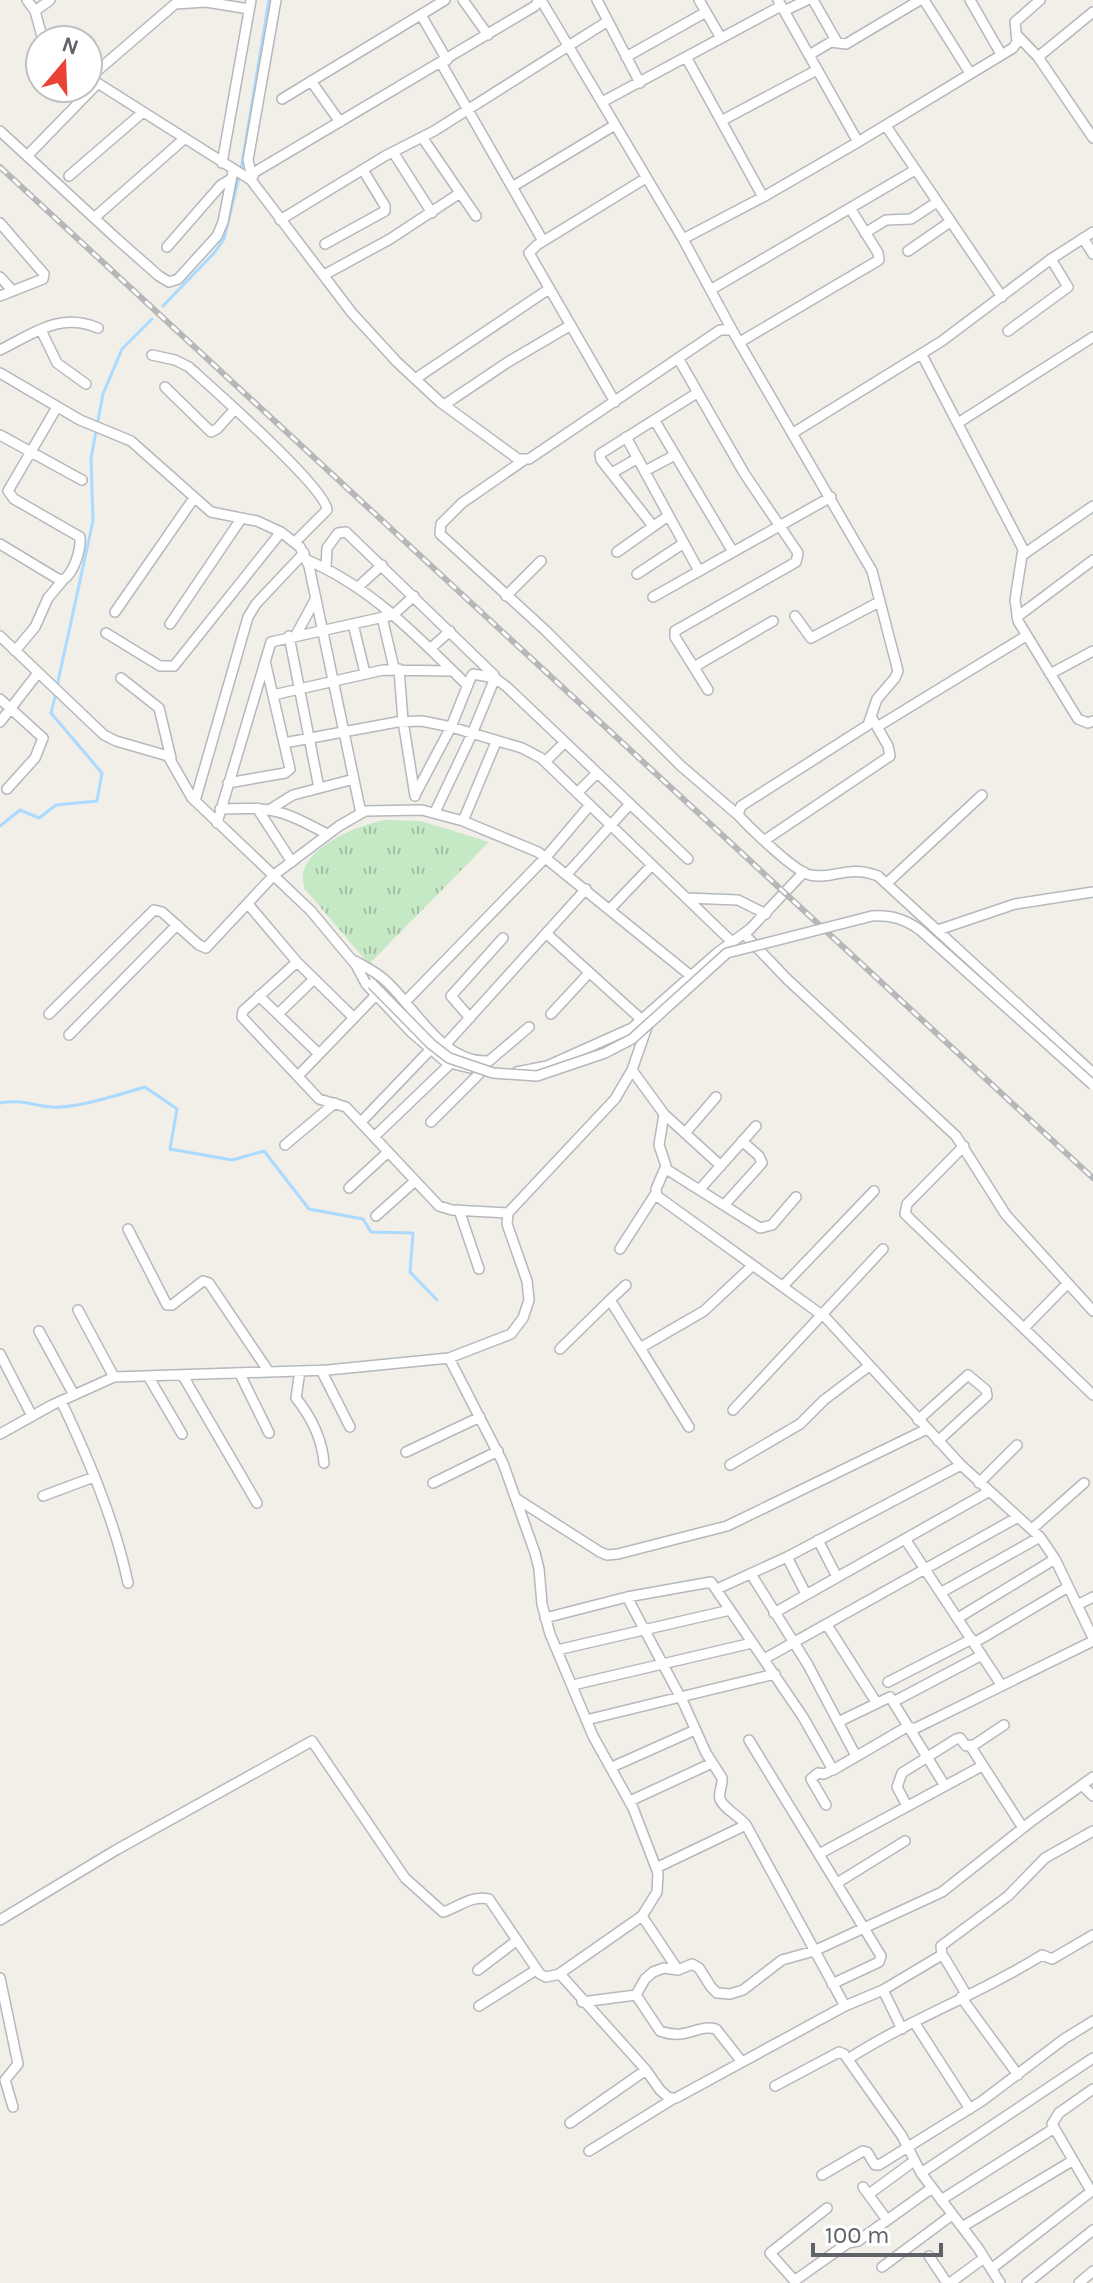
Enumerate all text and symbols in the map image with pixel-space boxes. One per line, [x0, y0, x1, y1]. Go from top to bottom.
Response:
north arrow [24, 24, 104, 104]
text: N [58, 31, 82, 61]
scale bar [813, 2207, 941, 2257]
text: 100 m [825, 2221, 890, 2249]

